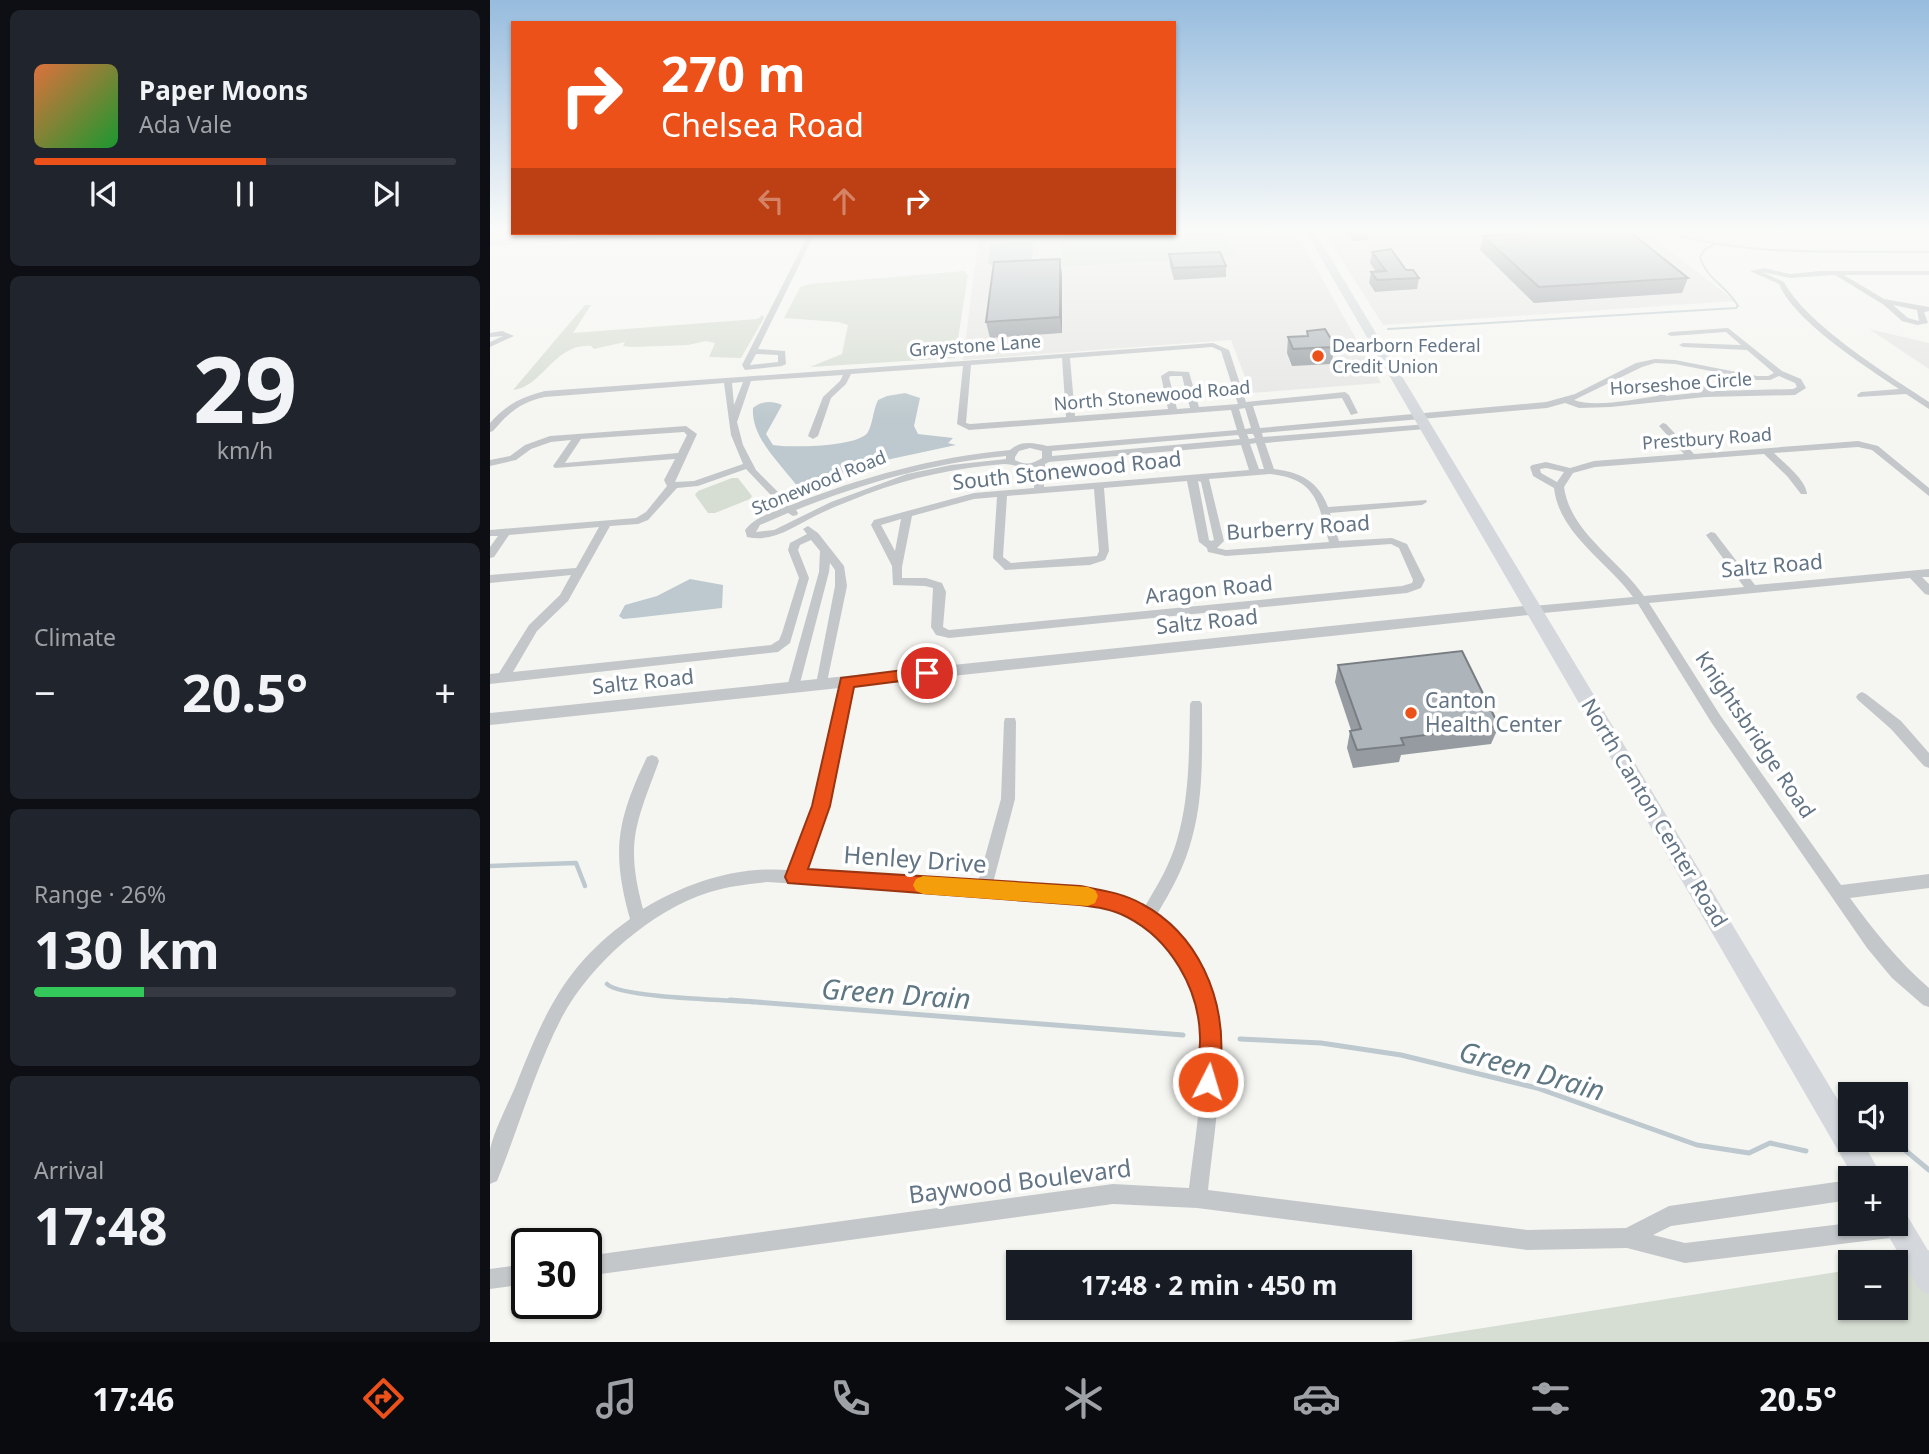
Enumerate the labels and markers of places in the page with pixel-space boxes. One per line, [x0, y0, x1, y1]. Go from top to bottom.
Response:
place label: Dearborn Federal Credit Union [1332, 333, 1481, 378]
marker: Dearborn Federal Credit Union [1310, 348, 1326, 364]
pin [897, 643, 957, 703]
place label: Canton Health Center [1425, 686, 1562, 738]
marker: Canton Health Center [1403, 705, 1419, 721]

